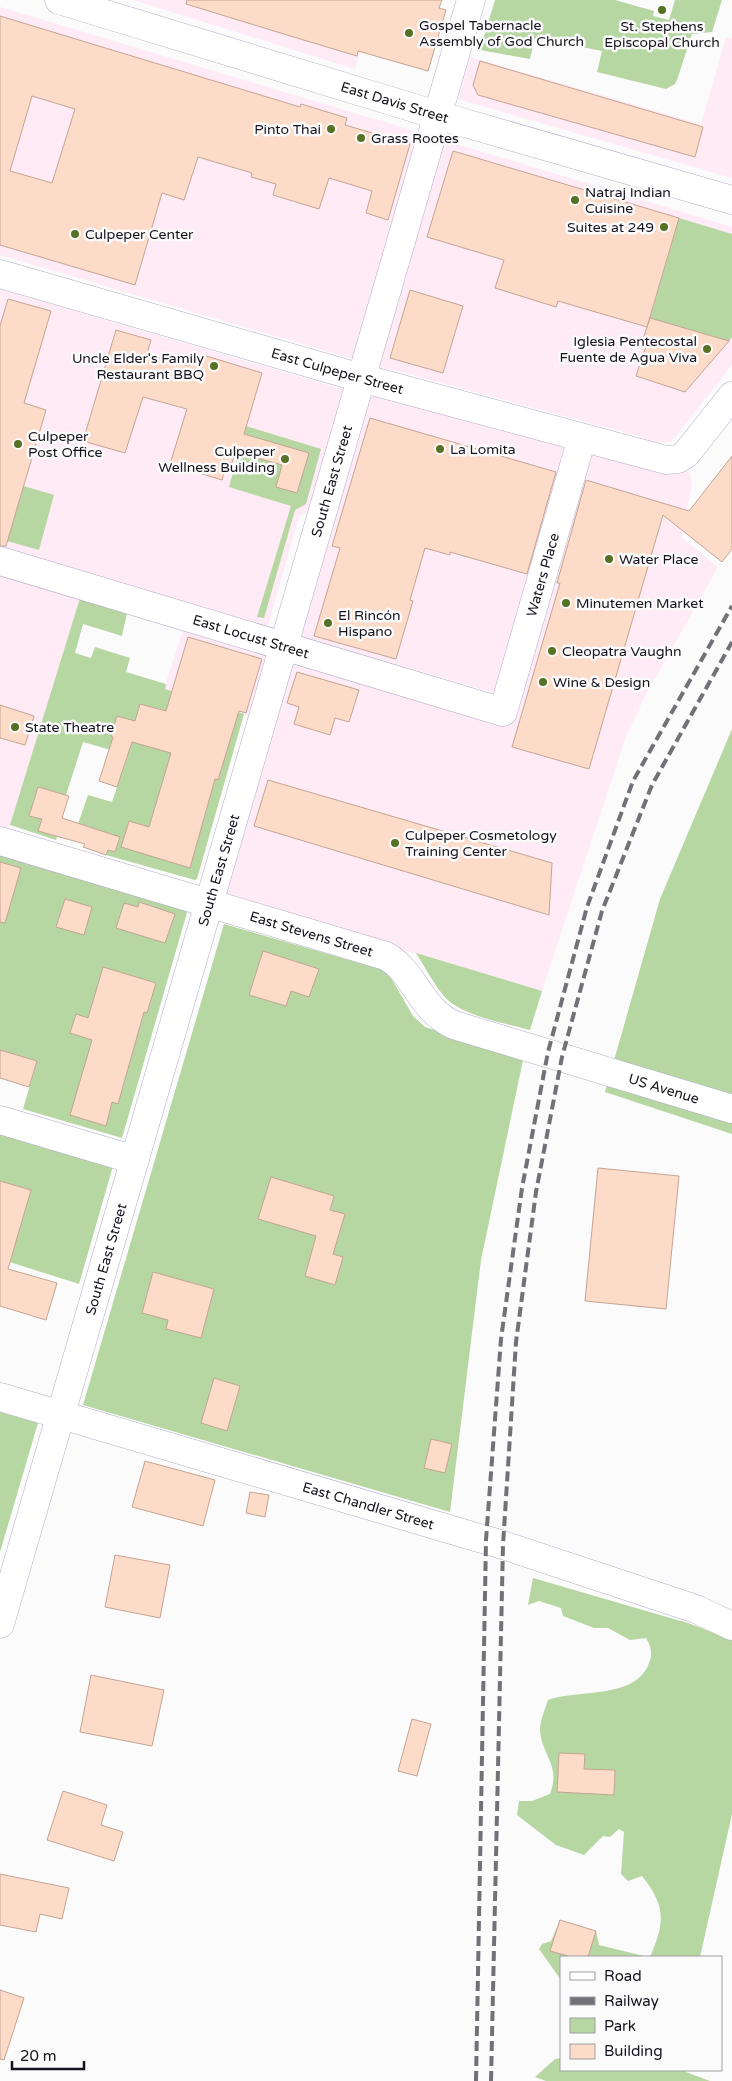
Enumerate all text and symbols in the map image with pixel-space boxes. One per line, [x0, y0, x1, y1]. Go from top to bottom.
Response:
marker: St. Stephens Episcopal Church [656, 4, 668, 16]
place label: Gospel Tabernacle Assembly of God Church [419, 17, 584, 50]
place label: St. Stephens Episcopal Church [604, 18, 720, 51]
marker: Gospel Tabernacle Assembly of God Church [403, 27, 415, 39]
street label: East Davis Street [339, 78, 451, 127]
place label: Pinto Thai [254, 121, 321, 138]
marker: Pinto Thai [325, 123, 337, 135]
place label: Grass Rootes [371, 130, 459, 147]
marker: Grass Rootes [355, 132, 367, 144]
place label: Natraj Indian Cuisine [585, 184, 671, 217]
marker: Natraj Indian Cuisine [569, 194, 581, 206]
place label: Suites at 249 [567, 219, 654, 236]
marker: Suites at 249 [658, 221, 670, 233]
place label: Culpeper Center [85, 226, 194, 243]
marker: Culpeper Center [69, 228, 81, 240]
place label: Iglesia Pentecostal Fuente de Agua Viva [560, 333, 697, 366]
marker: Iglesia Pentecostal Fuente de Agua Viva [701, 343, 713, 355]
street label: East Culpeper Street [269, 344, 406, 398]
place label: Uncle Elder's Family Restaurant BBQ [72, 350, 204, 383]
marker: Uncle Elder's Family Restaurant BBQ [208, 360, 220, 372]
street label: South East Street [307, 423, 356, 539]
place label: Culpeper Post Office [28, 428, 103, 461]
marker: Culpeper Post Office [12, 438, 24, 450]
place label: La Lomita [450, 441, 516, 458]
place label: Culpeper Wellness Building [158, 443, 276, 476]
marker: La Lomita [434, 443, 446, 455]
marker: Culpeper Wellness Building [279, 453, 291, 465]
street label: Waters Place [522, 531, 563, 619]
place label: Water Place [619, 551, 699, 568]
marker: Water Place [603, 553, 615, 565]
place label: Minutemen Market [576, 595, 704, 612]
marker: Minutemen Market [560, 597, 572, 609]
place label: El Rincón Hispano [338, 607, 400, 640]
street label: East Locust Street [191, 611, 312, 662]
marker: El Rincón Hispano [322, 617, 334, 629]
place label: Cleopatra Vaughn [562, 643, 682, 660]
marker: Cleopatra Vaughn [546, 645, 558, 657]
place label: Wine & Design [553, 674, 650, 691]
marker: Wine & Design [537, 676, 549, 688]
place label: State Theatre [25, 719, 114, 736]
marker: State Theatre [9, 721, 21, 733]
street label: South East Street [194, 812, 243, 928]
place label: Culpeper Cosmetology Training Center [405, 827, 557, 860]
marker: Culpeper Cosmetology Training Center [389, 837, 401, 849]
street label: East Stevens Street [248, 907, 376, 960]
street label: US Avenue [626, 1070, 701, 1107]
street label: South East Street [82, 1201, 130, 1317]
street label: East Chandler Street [301, 1478, 437, 1533]
legend [560, 1956, 722, 2071]
text: Road [604, 1967, 642, 1985]
text: Railway [604, 1992, 659, 2010]
text: Park [604, 2017, 636, 2035]
scale bar [12, 2038, 85, 2070]
text: Building [604, 2042, 663, 2060]
text: 20 m [20, 2047, 57, 2065]

